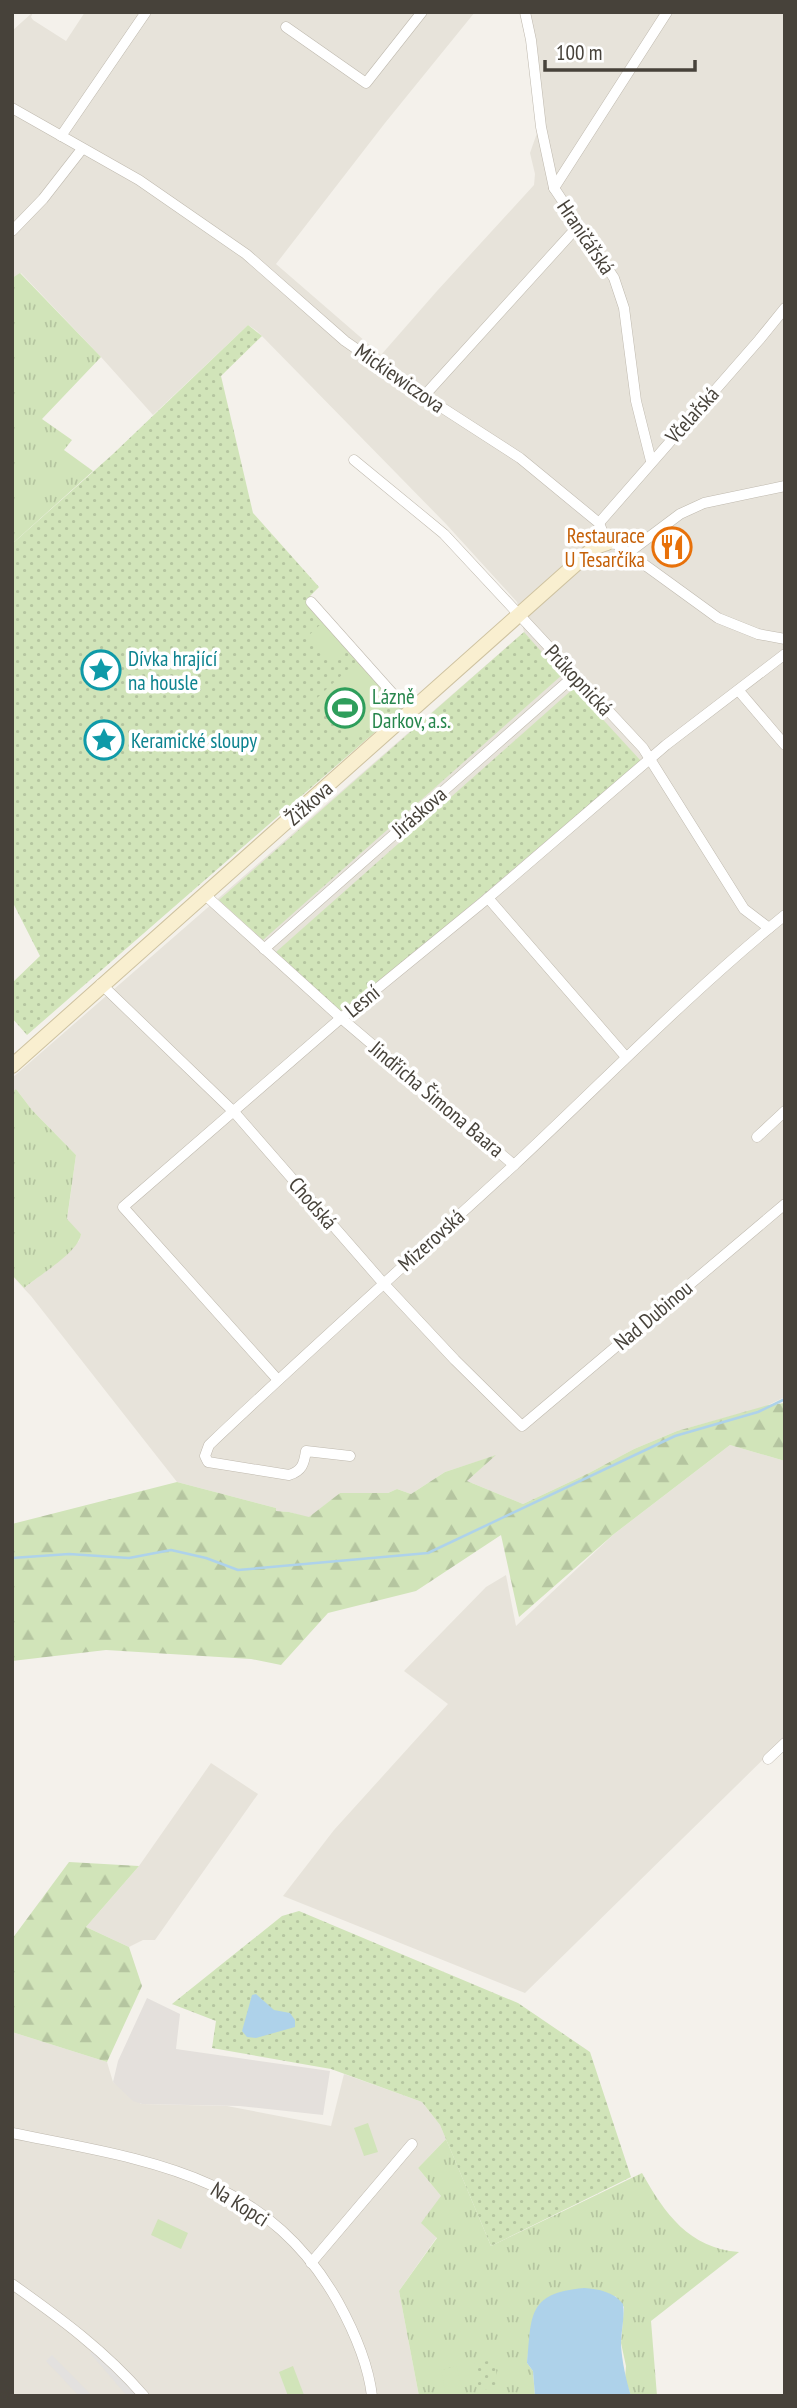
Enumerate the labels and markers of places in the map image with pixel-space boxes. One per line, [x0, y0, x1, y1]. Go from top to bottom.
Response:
place label: Restaurace U Tesarčíka [564, 522, 645, 573]
restaurant icon: Restaurace U Tesarčíka [651, 526, 693, 568]
place label: Dívka hrající na housle [128, 645, 218, 696]
place icon: Dívka hrající na housle [80, 649, 122, 691]
place label: Lázně Darkov, a.s. [372, 683, 451, 734]
sports icon: Lázně Darkov, a.s. [324, 687, 366, 729]
place icon: Keramické sloupy [83, 719, 125, 761]
place label: Keramické sloupy [131, 727, 257, 754]

